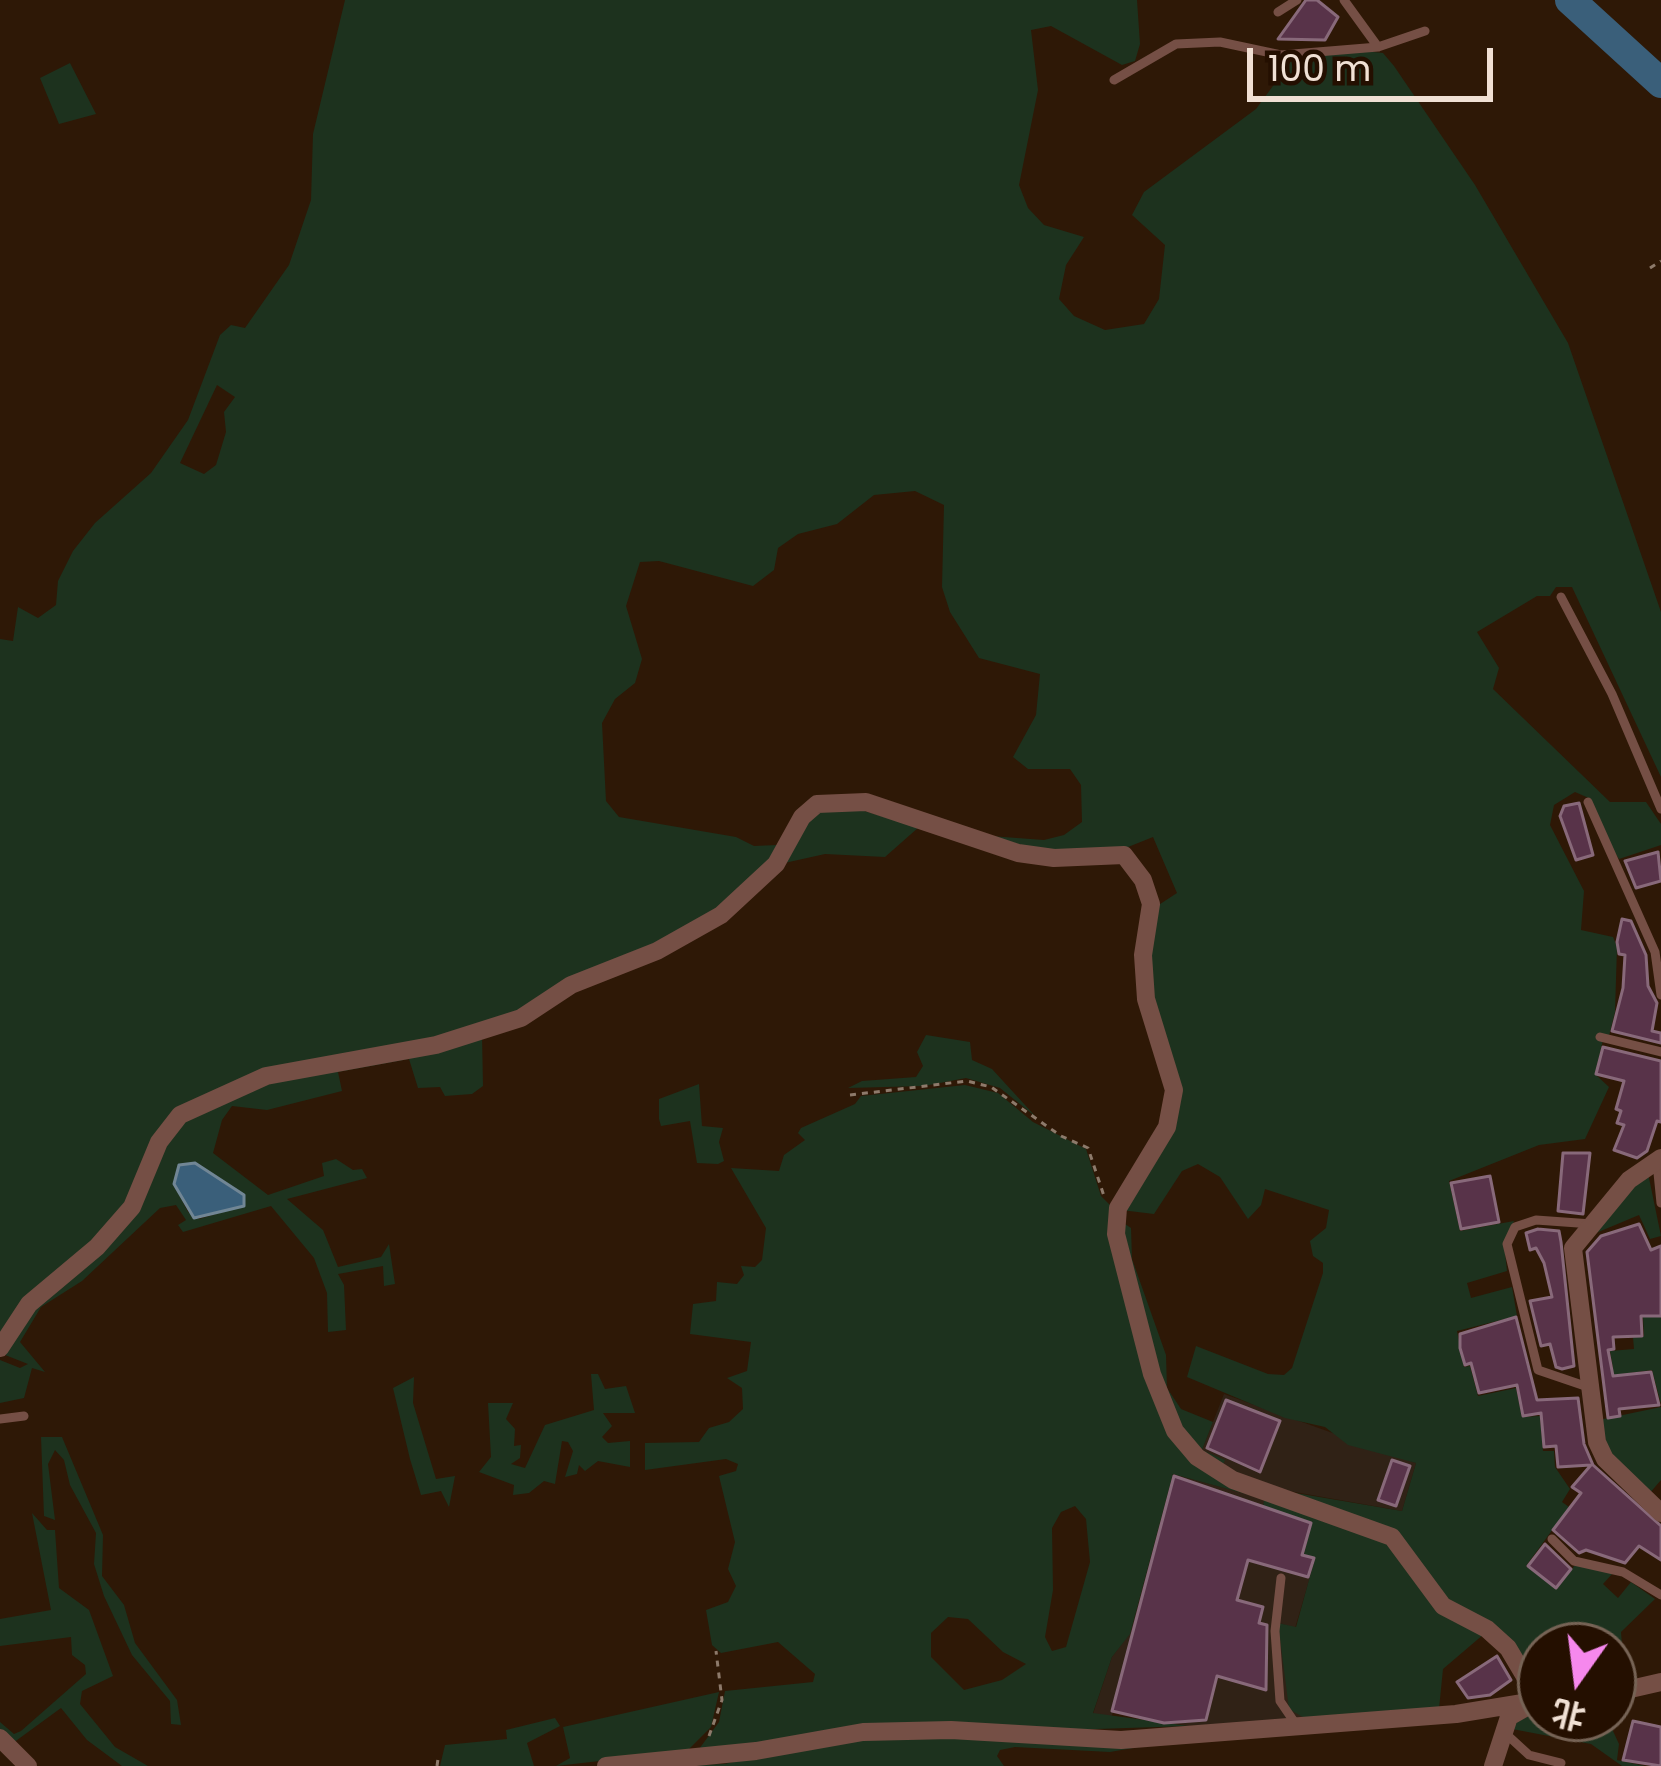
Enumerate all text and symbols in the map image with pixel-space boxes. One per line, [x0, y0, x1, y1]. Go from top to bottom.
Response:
scale bar [1253, 24, 1499, 98]
text: 100 m [1268, 43, 1371, 94]
north arrow [1517, 1622, 1637, 1742]
text: 北 [1547, 1688, 1591, 1741]

